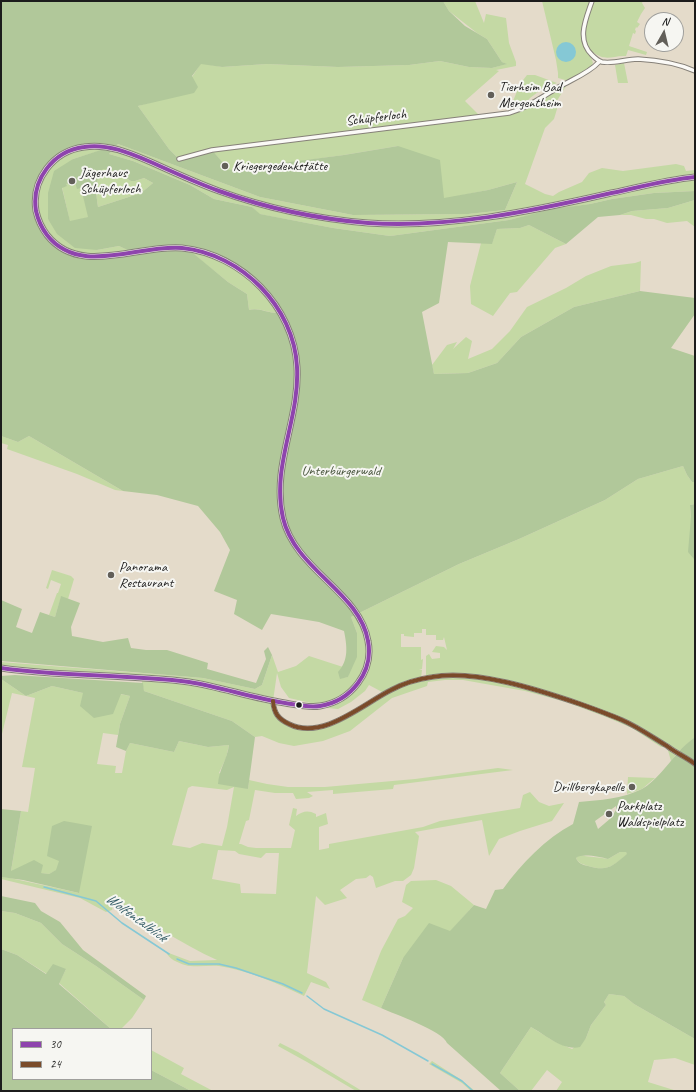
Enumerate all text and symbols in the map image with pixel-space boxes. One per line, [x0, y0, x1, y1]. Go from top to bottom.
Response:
north arrow [644, 12, 684, 52]
text: N [661, 14, 670, 29]
place label: Tierheim Bad Mergentheim [499, 79, 561, 112]
marker: Tierheim Bad Mergentheim [486, 90, 496, 100]
street label: Schüpferloch [345, 106, 407, 130]
place label: Kriegergedenkstätte [233, 158, 327, 174]
marker: Kriegergedenkstätte [220, 161, 230, 171]
place label: Jägerhaus Schüpferloch [80, 165, 141, 198]
marker: Jägerhaus Schüpferloch [67, 176, 77, 186]
park label: Unterbürgerwald [302, 463, 380, 479]
place label: Panorama Restaurant [119, 559, 173, 592]
marker: Panorama Restaurant [106, 570, 116, 580]
unlabelled marker [294, 700, 304, 710]
place label: Drillbergkapelle [553, 779, 624, 795]
marker: Drillbergkapelle [627, 782, 637, 792]
place label: Parkplatz Waldspielplatz [617, 798, 683, 830]
marker: Parkplatz Waldspielplatz [604, 809, 614, 819]
water label: Wolfentalblick [102, 890, 170, 946]
legend [12, 1028, 152, 1080]
text: 30 [50, 1036, 61, 1052]
text: 24 [50, 1056, 61, 1072]

